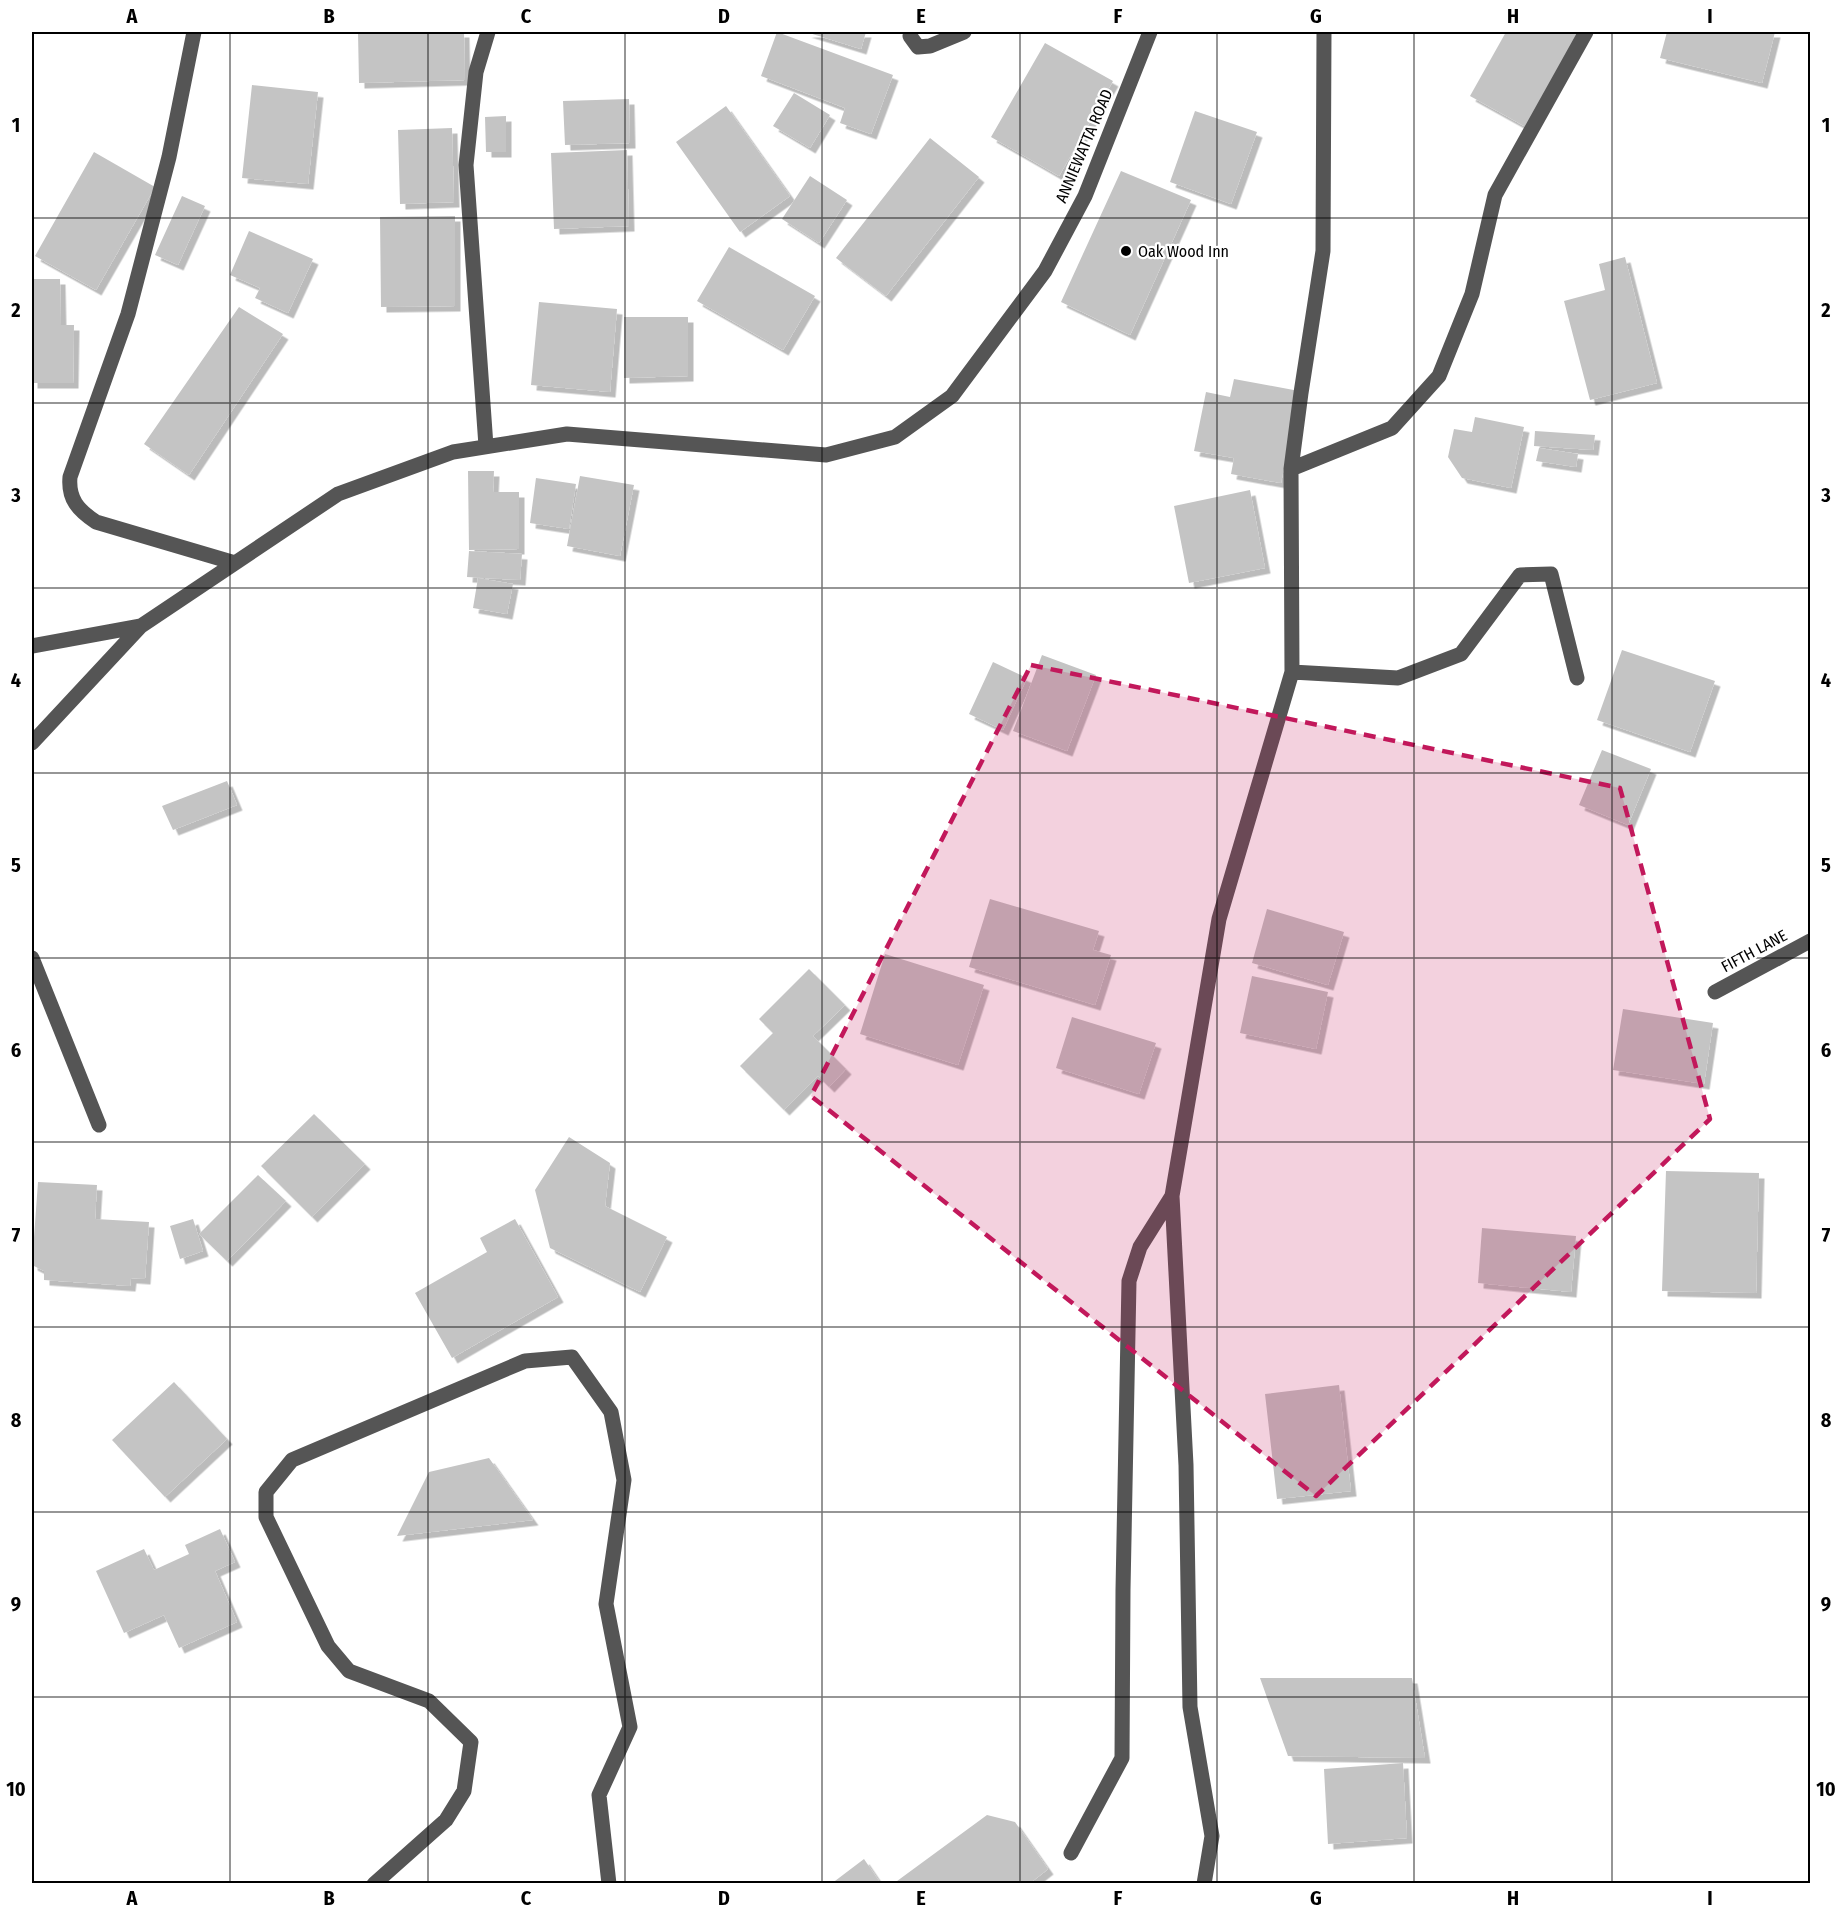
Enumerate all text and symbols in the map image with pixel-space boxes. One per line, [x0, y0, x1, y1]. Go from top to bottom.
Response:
text: A [126, 4, 139, 28]
text: B [323, 4, 335, 28]
text: C [521, 4, 532, 28]
text: D [718, 4, 730, 28]
text: E [916, 4, 926, 28]
text: F [1114, 4, 1123, 28]
text: G [1310, 4, 1322, 28]
text: H [1507, 4, 1519, 28]
text: I [1707, 4, 1713, 28]
street label: ANNIEWATTA ROAD [1052, 86, 1116, 206]
text: 1 [12, 113, 20, 137]
text: 1 [1822, 113, 1830, 137]
place label: Oak Wood Inn [1138, 242, 1229, 261]
marker: Oak Wood Inn [1119, 244, 1133, 258]
text: 2 [10, 298, 21, 322]
text: 2 [1820, 298, 1831, 322]
text: 3 [10, 483, 21, 507]
text: 3 [1820, 483, 1831, 507]
text: 4 [11, 668, 21, 692]
text: 4 [1821, 668, 1831, 692]
text: 5 [11, 853, 21, 877]
text: 5 [1821, 853, 1831, 877]
street label: FIFTH LANE [1718, 926, 1790, 976]
text: 6 [11, 1038, 21, 1062]
text: 6 [1821, 1038, 1831, 1062]
text: 7 [12, 1223, 21, 1247]
text: 7 [1822, 1223, 1831, 1247]
text: 8 [11, 1408, 22, 1432]
text: 8 [1821, 1408, 1832, 1432]
text: 9 [11, 1592, 21, 1616]
text: 9 [1821, 1592, 1831, 1616]
text: 10 [6, 1777, 26, 1801]
text: 10 [1816, 1777, 1836, 1801]
text: A [126, 1886, 139, 1910]
text: B [323, 1886, 335, 1910]
text: C [521, 1886, 532, 1910]
text: D [718, 1886, 730, 1910]
text: E [916, 1886, 926, 1910]
text: F [1114, 1886, 1123, 1910]
text: G [1310, 1886, 1322, 1910]
text: H [1507, 1886, 1519, 1910]
text: I [1707, 1886, 1713, 1910]

